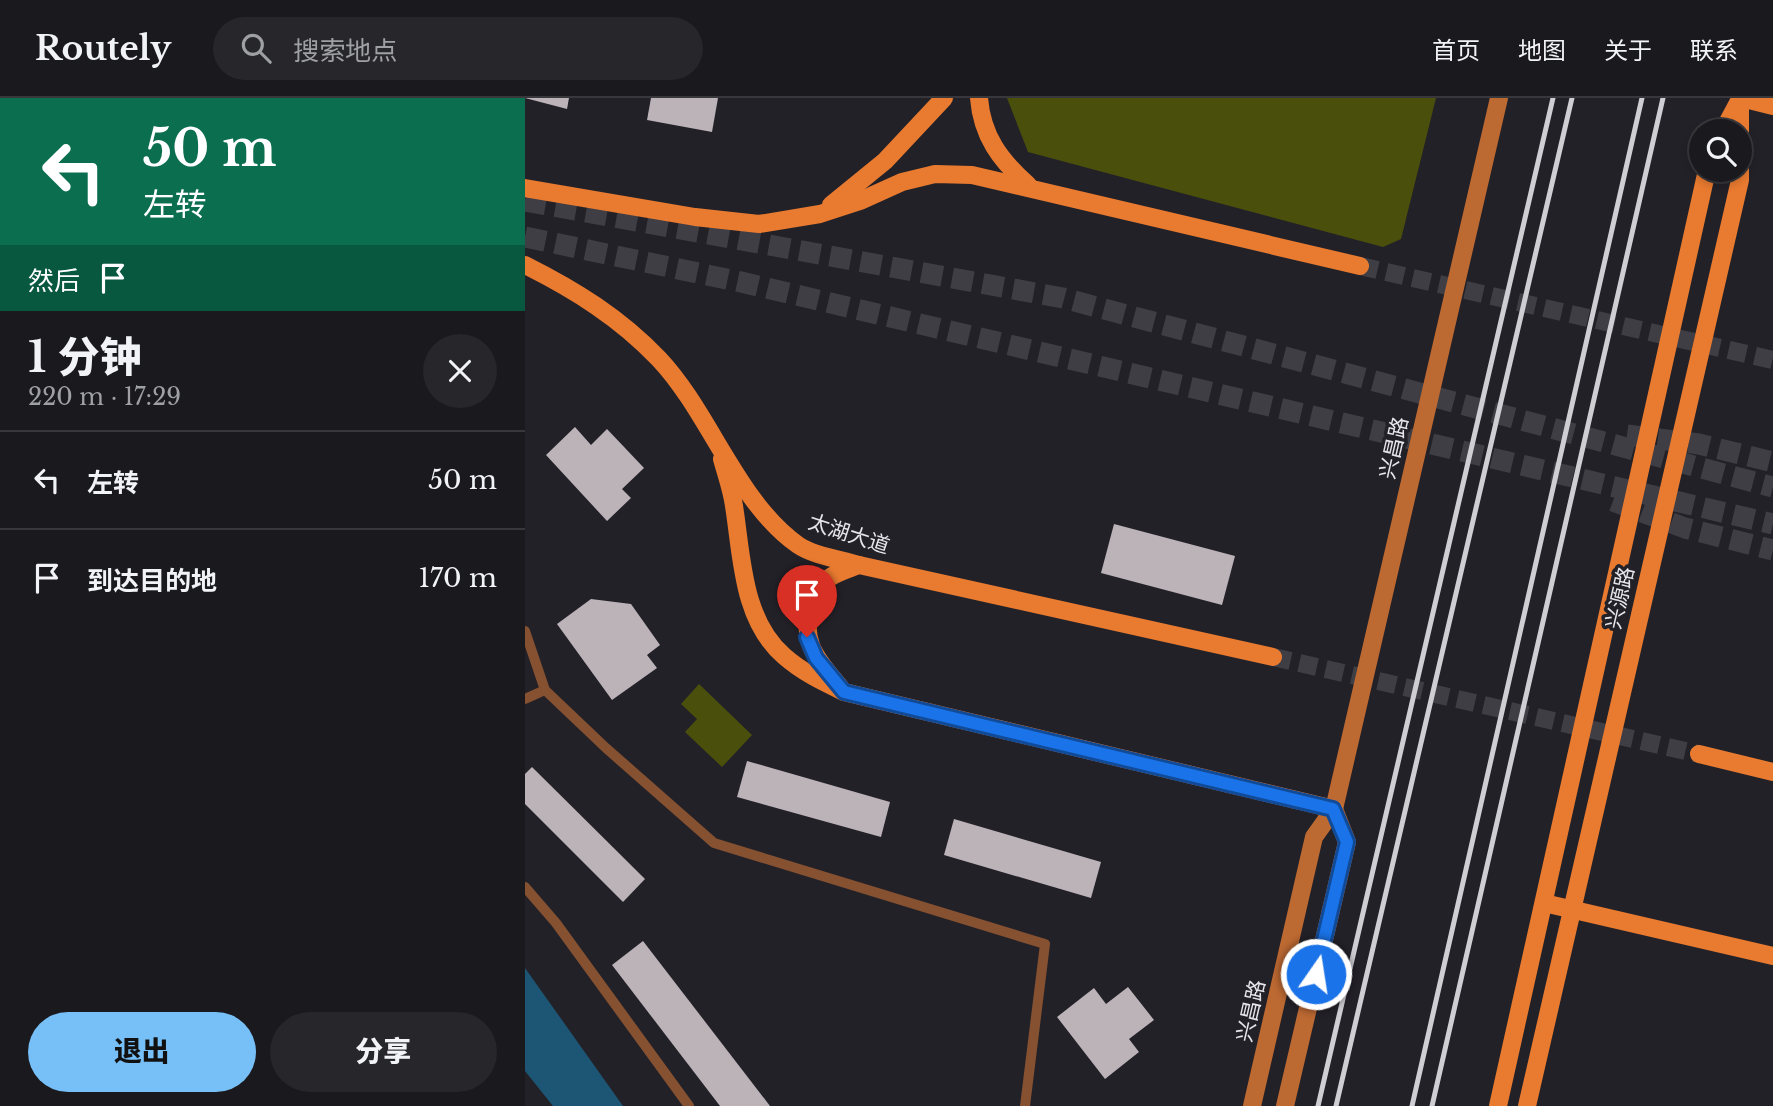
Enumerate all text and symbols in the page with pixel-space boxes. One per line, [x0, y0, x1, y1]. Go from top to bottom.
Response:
search box [213, 17, 703, 80]
text: Routely [35, 28, 171, 69]
icon: search [237, 29, 275, 67]
text: 搜索地点 [293, 35, 397, 67]
text: 首页 [1432, 36, 1480, 65]
text: 地图 [1518, 36, 1566, 65]
text: 关于 [1604, 36, 1652, 65]
text: 联系 [1690, 36, 1738, 65]
text: 50 m [143, 118, 276, 179]
map controls [1689, 119, 1752, 182]
button: search [1689, 119, 1752, 182]
icon: left [28, 126, 119, 217]
text: 左转 [143, 185, 207, 225]
icon: arrive [94, 259, 132, 297]
text: 然后 [28, 265, 80, 297]
text: 1 分钟 [28, 331, 141, 383]
button: close [423, 334, 497, 408]
text: 220 m · 17:29 [28, 383, 181, 411]
street label: 兴昌路 [1374, 414, 1414, 482]
icon: left [28, 461, 66, 499]
text: 50 m [428, 464, 497, 496]
text: 左转 [87, 467, 139, 499]
street label: 太湖大道 [805, 509, 893, 559]
icon: arrive [28, 559, 66, 597]
text: 170 m [418, 562, 497, 594]
street label: 兴源路 [1600, 564, 1640, 632]
text: 到达目的地 [87, 565, 217, 597]
pin [777, 565, 837, 637]
icon: arrive [788, 576, 826, 614]
position arrow [1279, 937, 1353, 1011]
street label: 兴昌路 [1231, 977, 1271, 1045]
button: 退出 [28, 1012, 256, 1092]
button: 分享 [270, 1012, 497, 1092]

